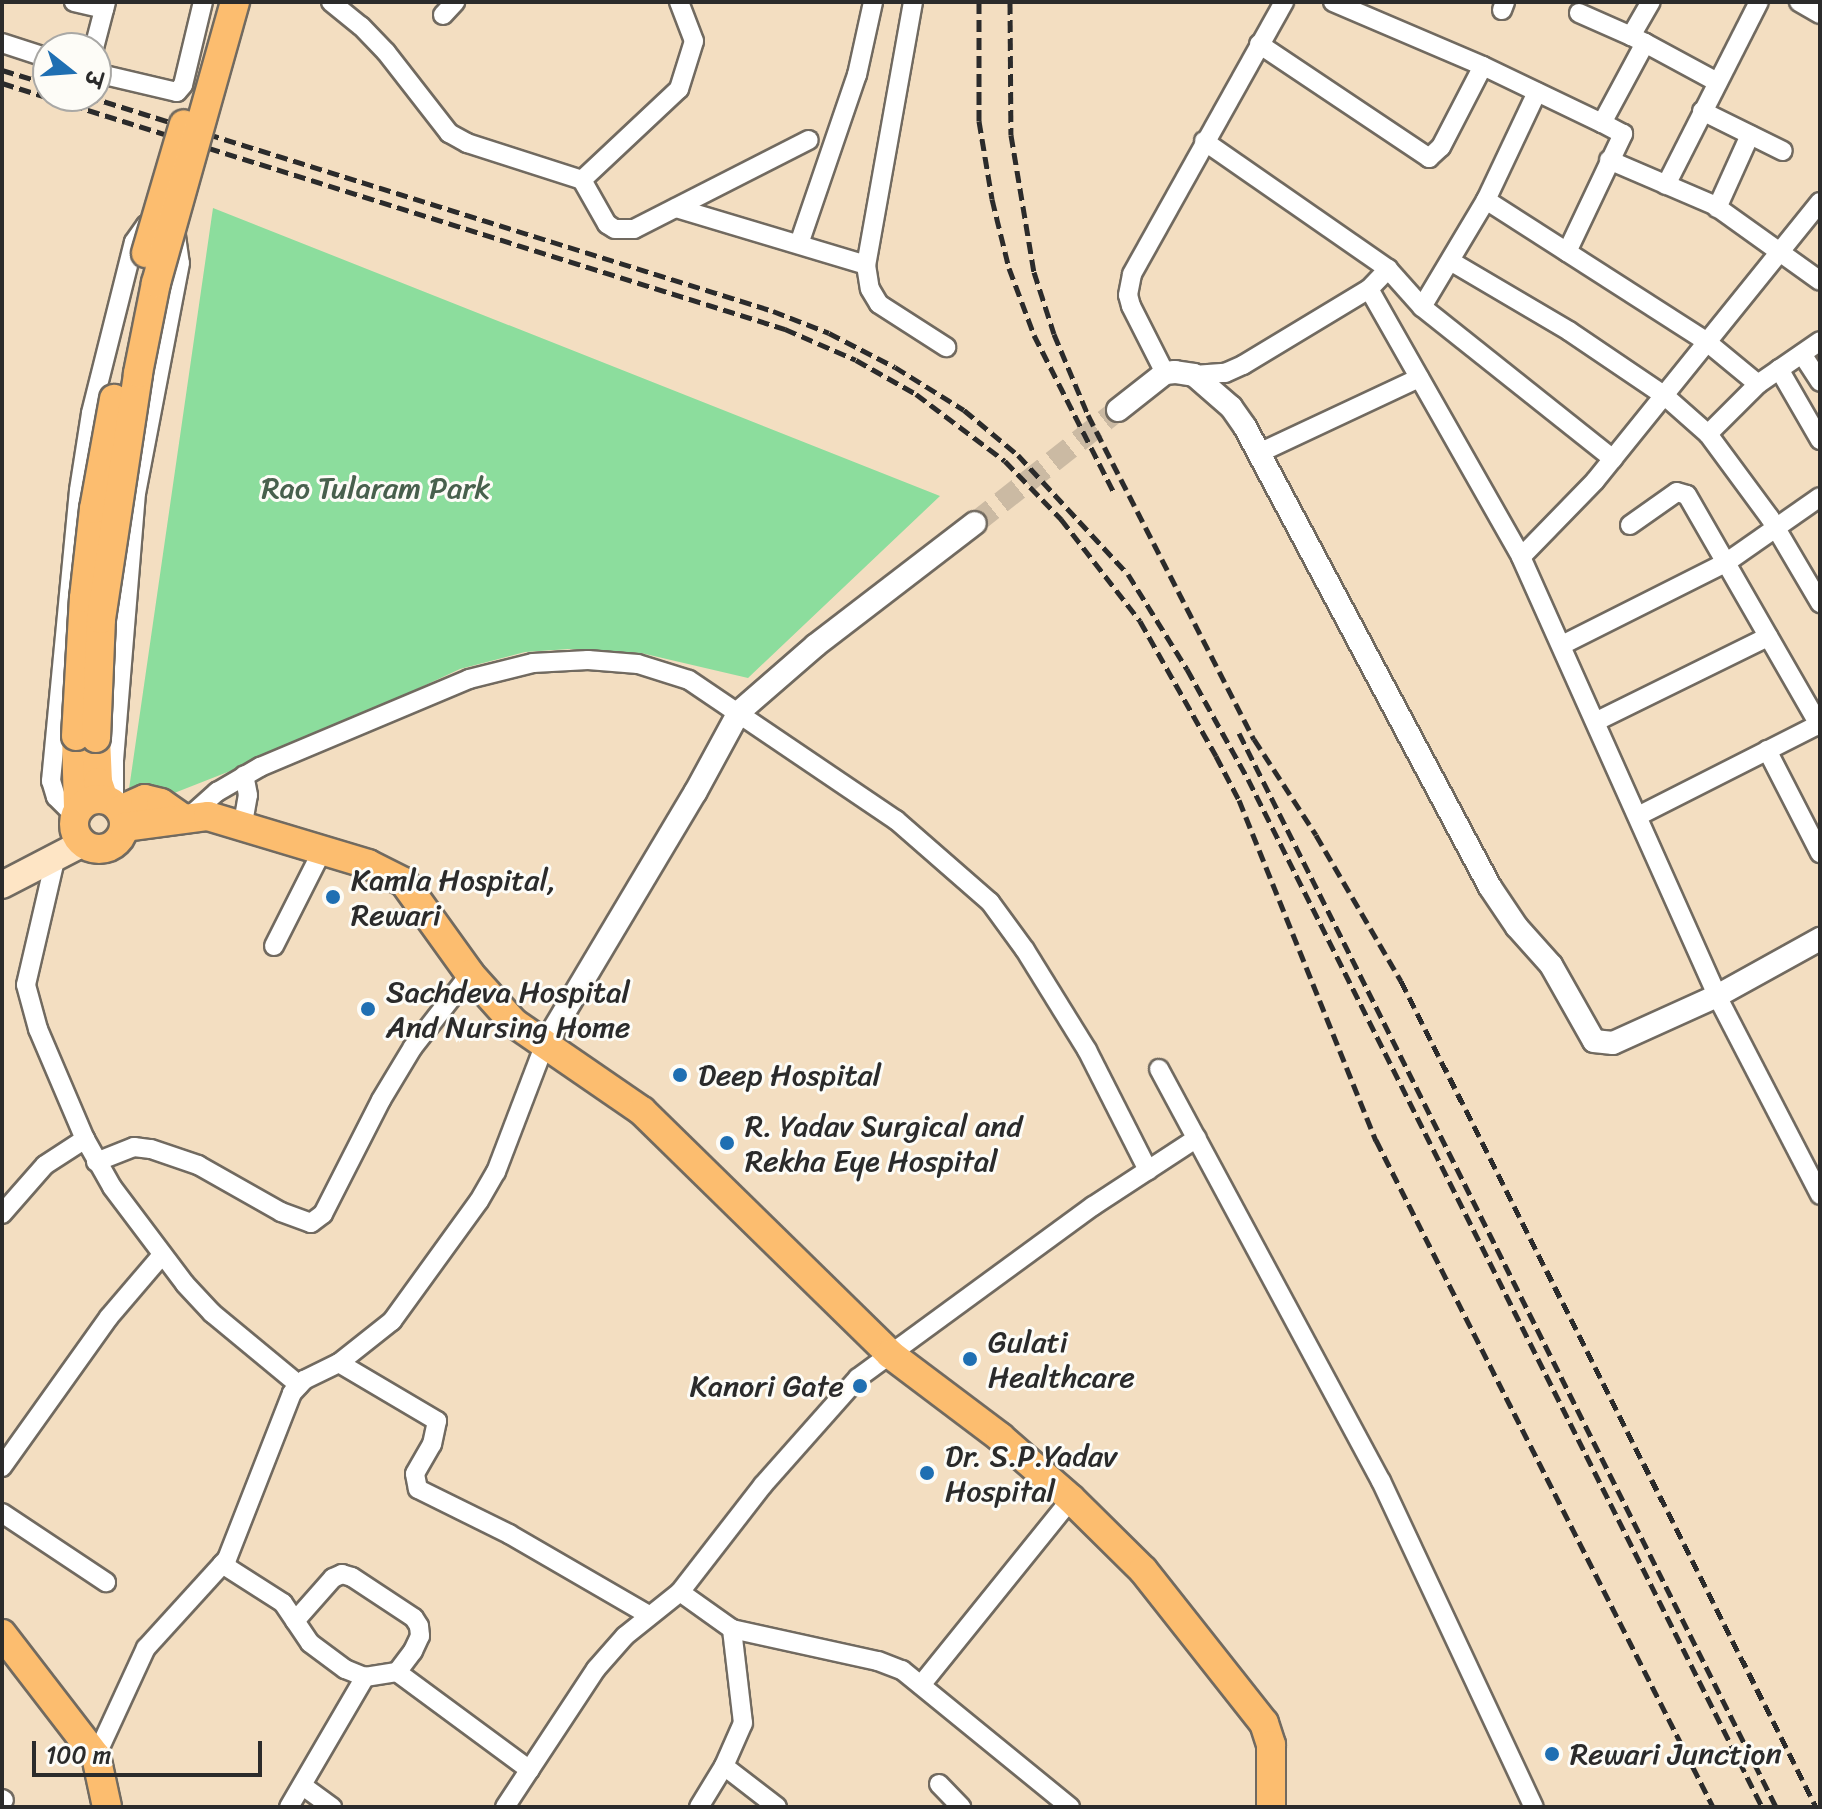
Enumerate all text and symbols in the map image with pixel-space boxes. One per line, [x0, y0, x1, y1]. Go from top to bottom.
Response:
north arrow [32, 32, 112, 112]
text: उ [73, 66, 114, 91]
park label: Rao Tularam Park [261, 470, 491, 506]
place label: Kamla Hospital, Rewari [351, 862, 557, 932]
marker: Kamla Hospital, Rewari [322, 886, 344, 908]
place label: Sachdeva Hospital And Nursing Home [386, 974, 631, 1044]
marker: Sachdeva Hospital And Nursing Home [357, 998, 379, 1020]
place label: Deep Hospital [698, 1057, 881, 1093]
marker: Deep Hospital [669, 1064, 691, 1086]
place label: R. Yadav Surgical and Rekha Eye Hospital [745, 1108, 1025, 1178]
marker: R. Yadav Surgical and Rekha Eye Hospital [716, 1132, 738, 1154]
place label: Gulati Healthcare [988, 1324, 1135, 1394]
marker: Gulati Healthcare [959, 1348, 981, 1370]
place label: Kanori Gate [689, 1368, 844, 1404]
marker: Kanori Gate [851, 1377, 869, 1395]
place label: Dr. S.P.Yadav Hospital [945, 1438, 1117, 1508]
marker: Dr. S.P.Yadav Hospital [916, 1462, 938, 1484]
scale bar [36, 1725, 266, 1775]
text: 100 m [46, 1734, 111, 1776]
place label: Rewari Junction [1570, 1736, 1780, 1772]
marker: Rewari Junction [1541, 1743, 1563, 1765]

